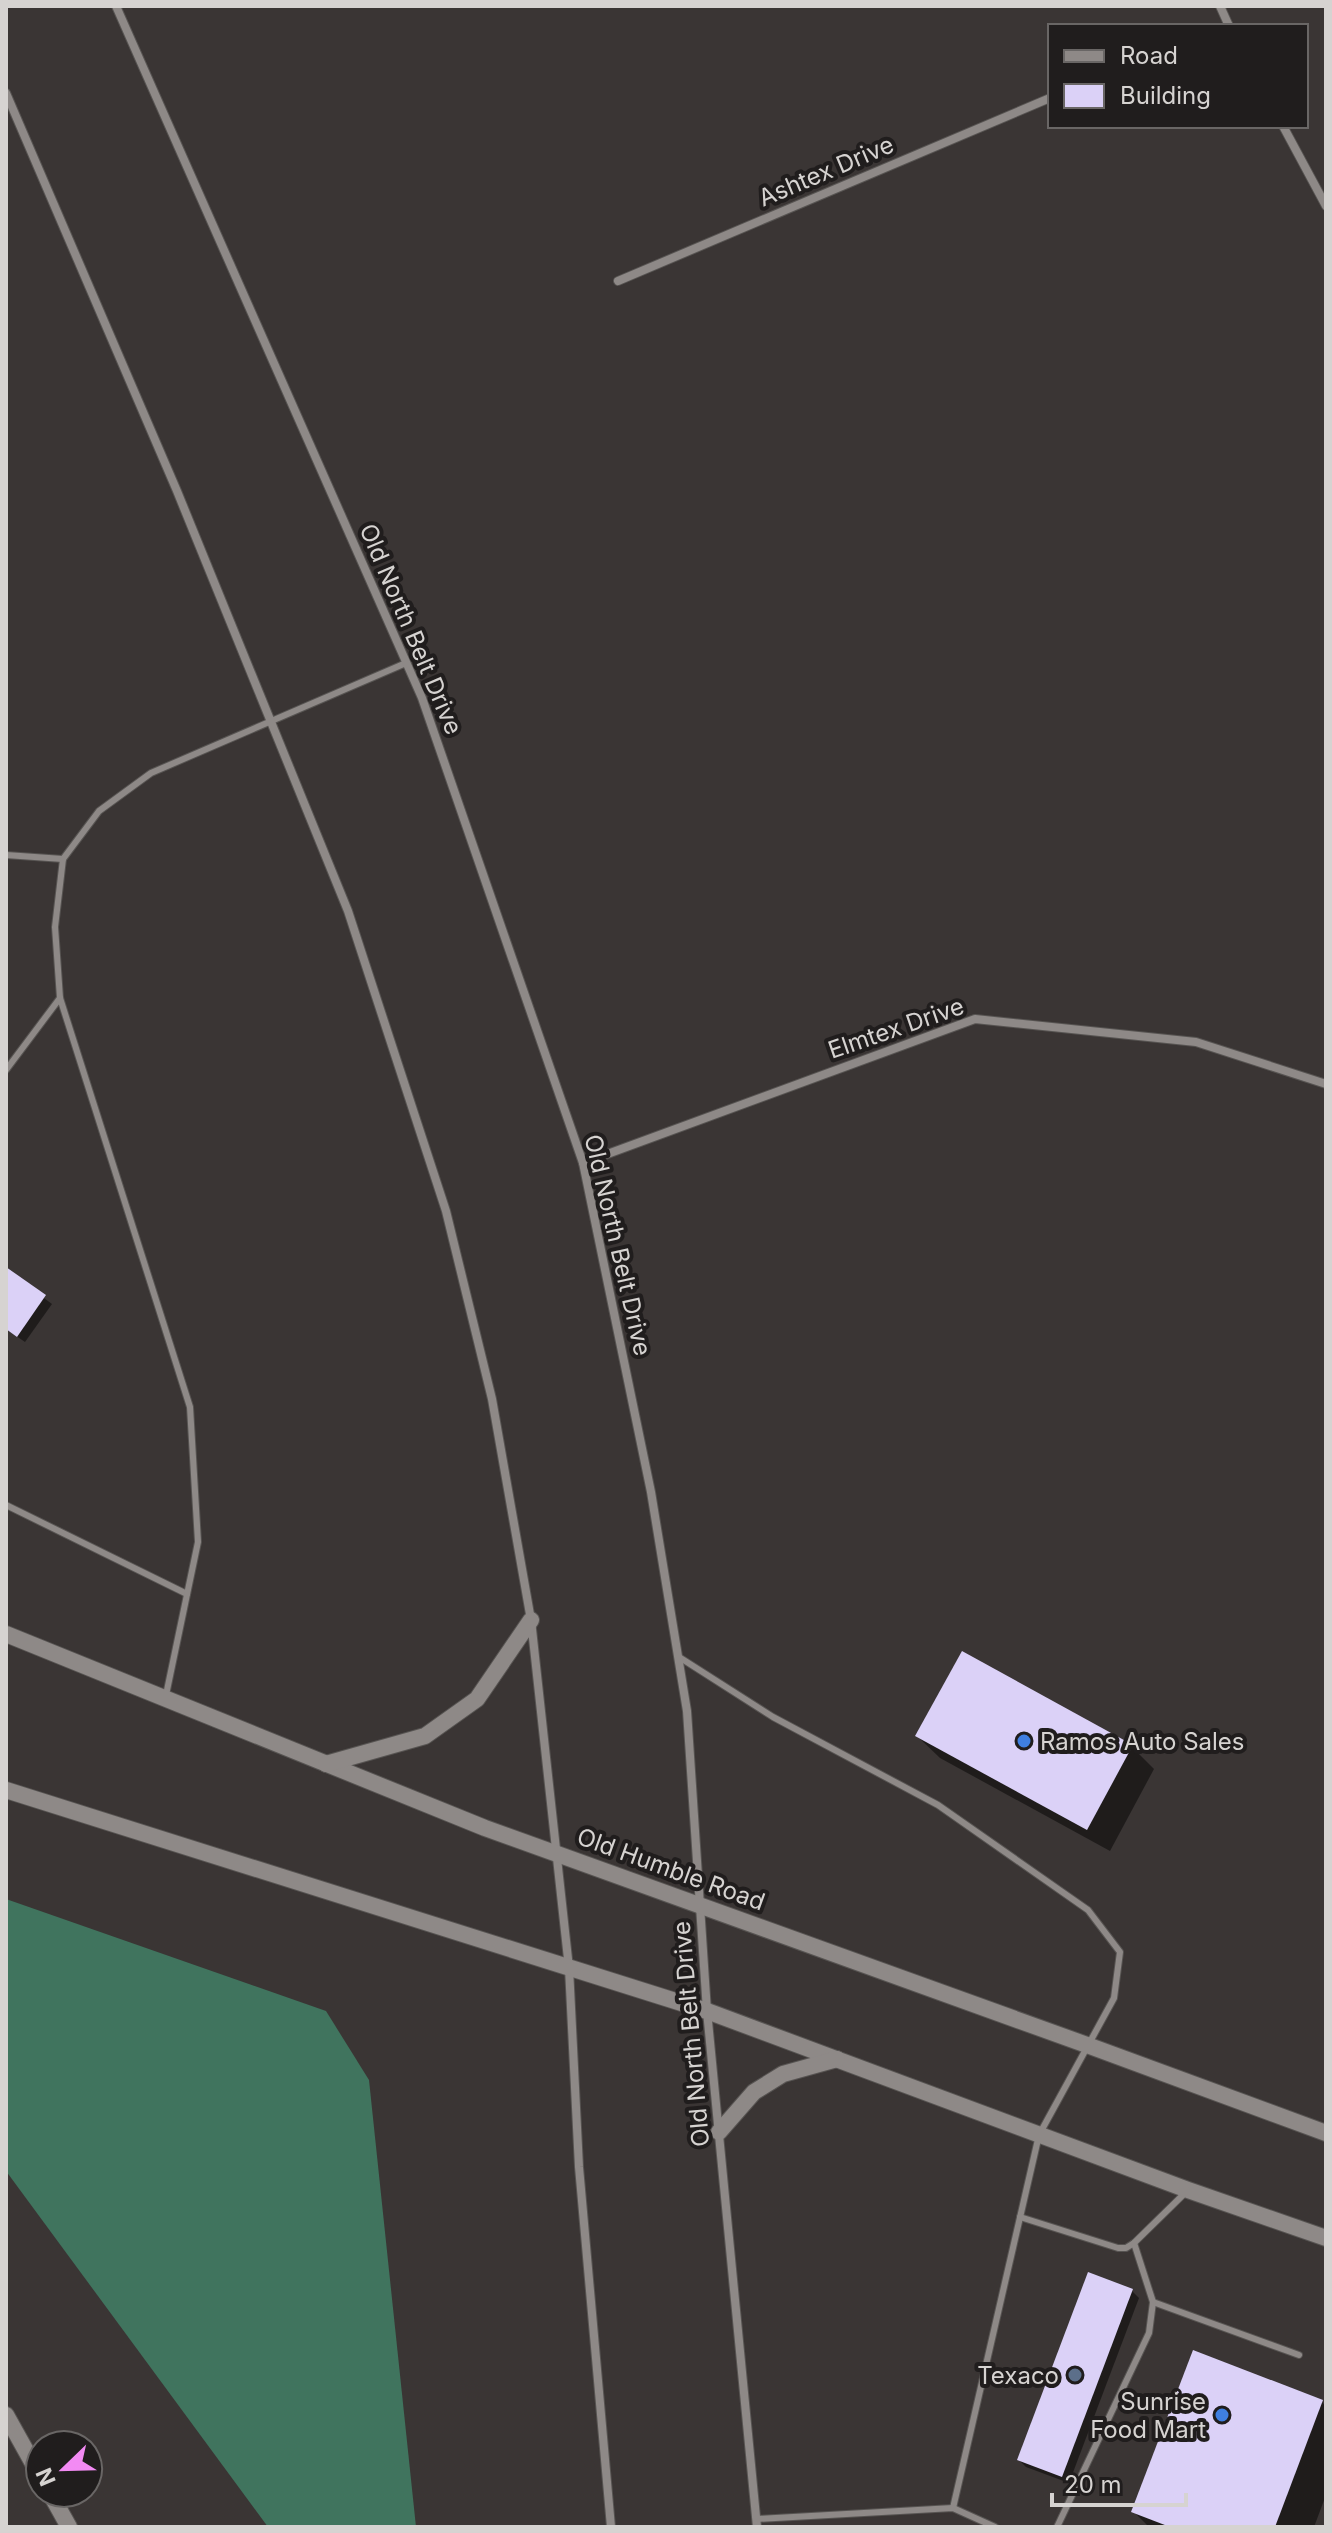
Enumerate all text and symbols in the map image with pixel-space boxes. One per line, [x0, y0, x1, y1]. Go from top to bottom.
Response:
legend [1048, 24, 1308, 128]
text: Road [1120, 41, 1178, 70]
text: Building [1120, 81, 1211, 110]
street label: Ashtex Drive [754, 130, 898, 212]
street label: Old North Belt Drive [353, 519, 469, 739]
street label: Elmtex Drive [824, 991, 968, 1065]
street label: Old North Belt Drive [578, 1131, 658, 1359]
place label: Ramos Auto Sales [1040, 1727, 1245, 1756]
marker: Ramos Auto Sales [1015, 1732, 1033, 1750]
street label: Old Humble Road [573, 1822, 769, 1916]
street label: Old North Belt Drive [667, 1920, 715, 2148]
place label: Texaco [977, 2361, 1059, 2390]
marker: Texaco [1066, 2366, 1084, 2384]
place label: Sunrise Food Mart [1090, 2387, 1206, 2444]
marker: Sunrise Food Mart [1213, 2406, 1231, 2424]
north arrow [24, 2429, 104, 2509]
scale bar [1052, 2457, 1186, 2507]
text: N [30, 2464, 61, 2490]
text: 20 m [1064, 2470, 1122, 2499]

